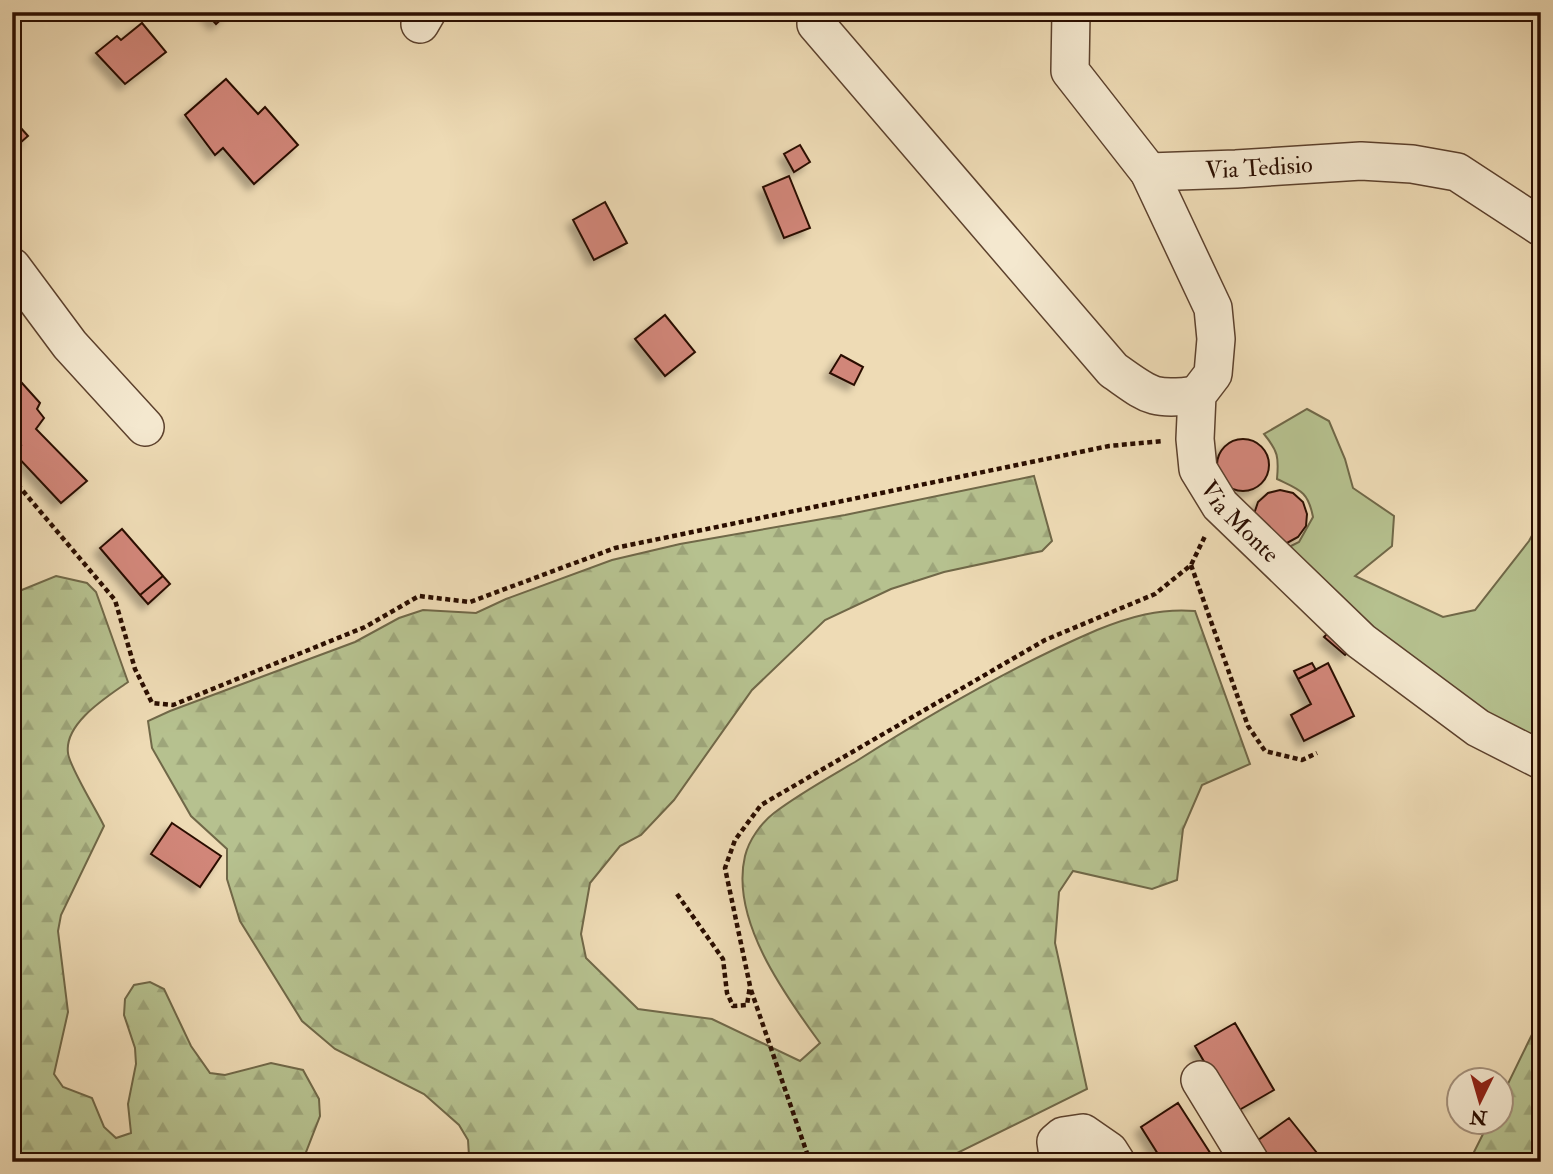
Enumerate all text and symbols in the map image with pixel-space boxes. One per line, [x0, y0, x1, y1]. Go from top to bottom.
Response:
street label: Via Tedisio [1205, 149, 1313, 186]
street label: Via Monte [1193, 475, 1286, 569]
north arrow [1444, 1066, 1514, 1136]
text: N [1468, 1104, 1489, 1130]

